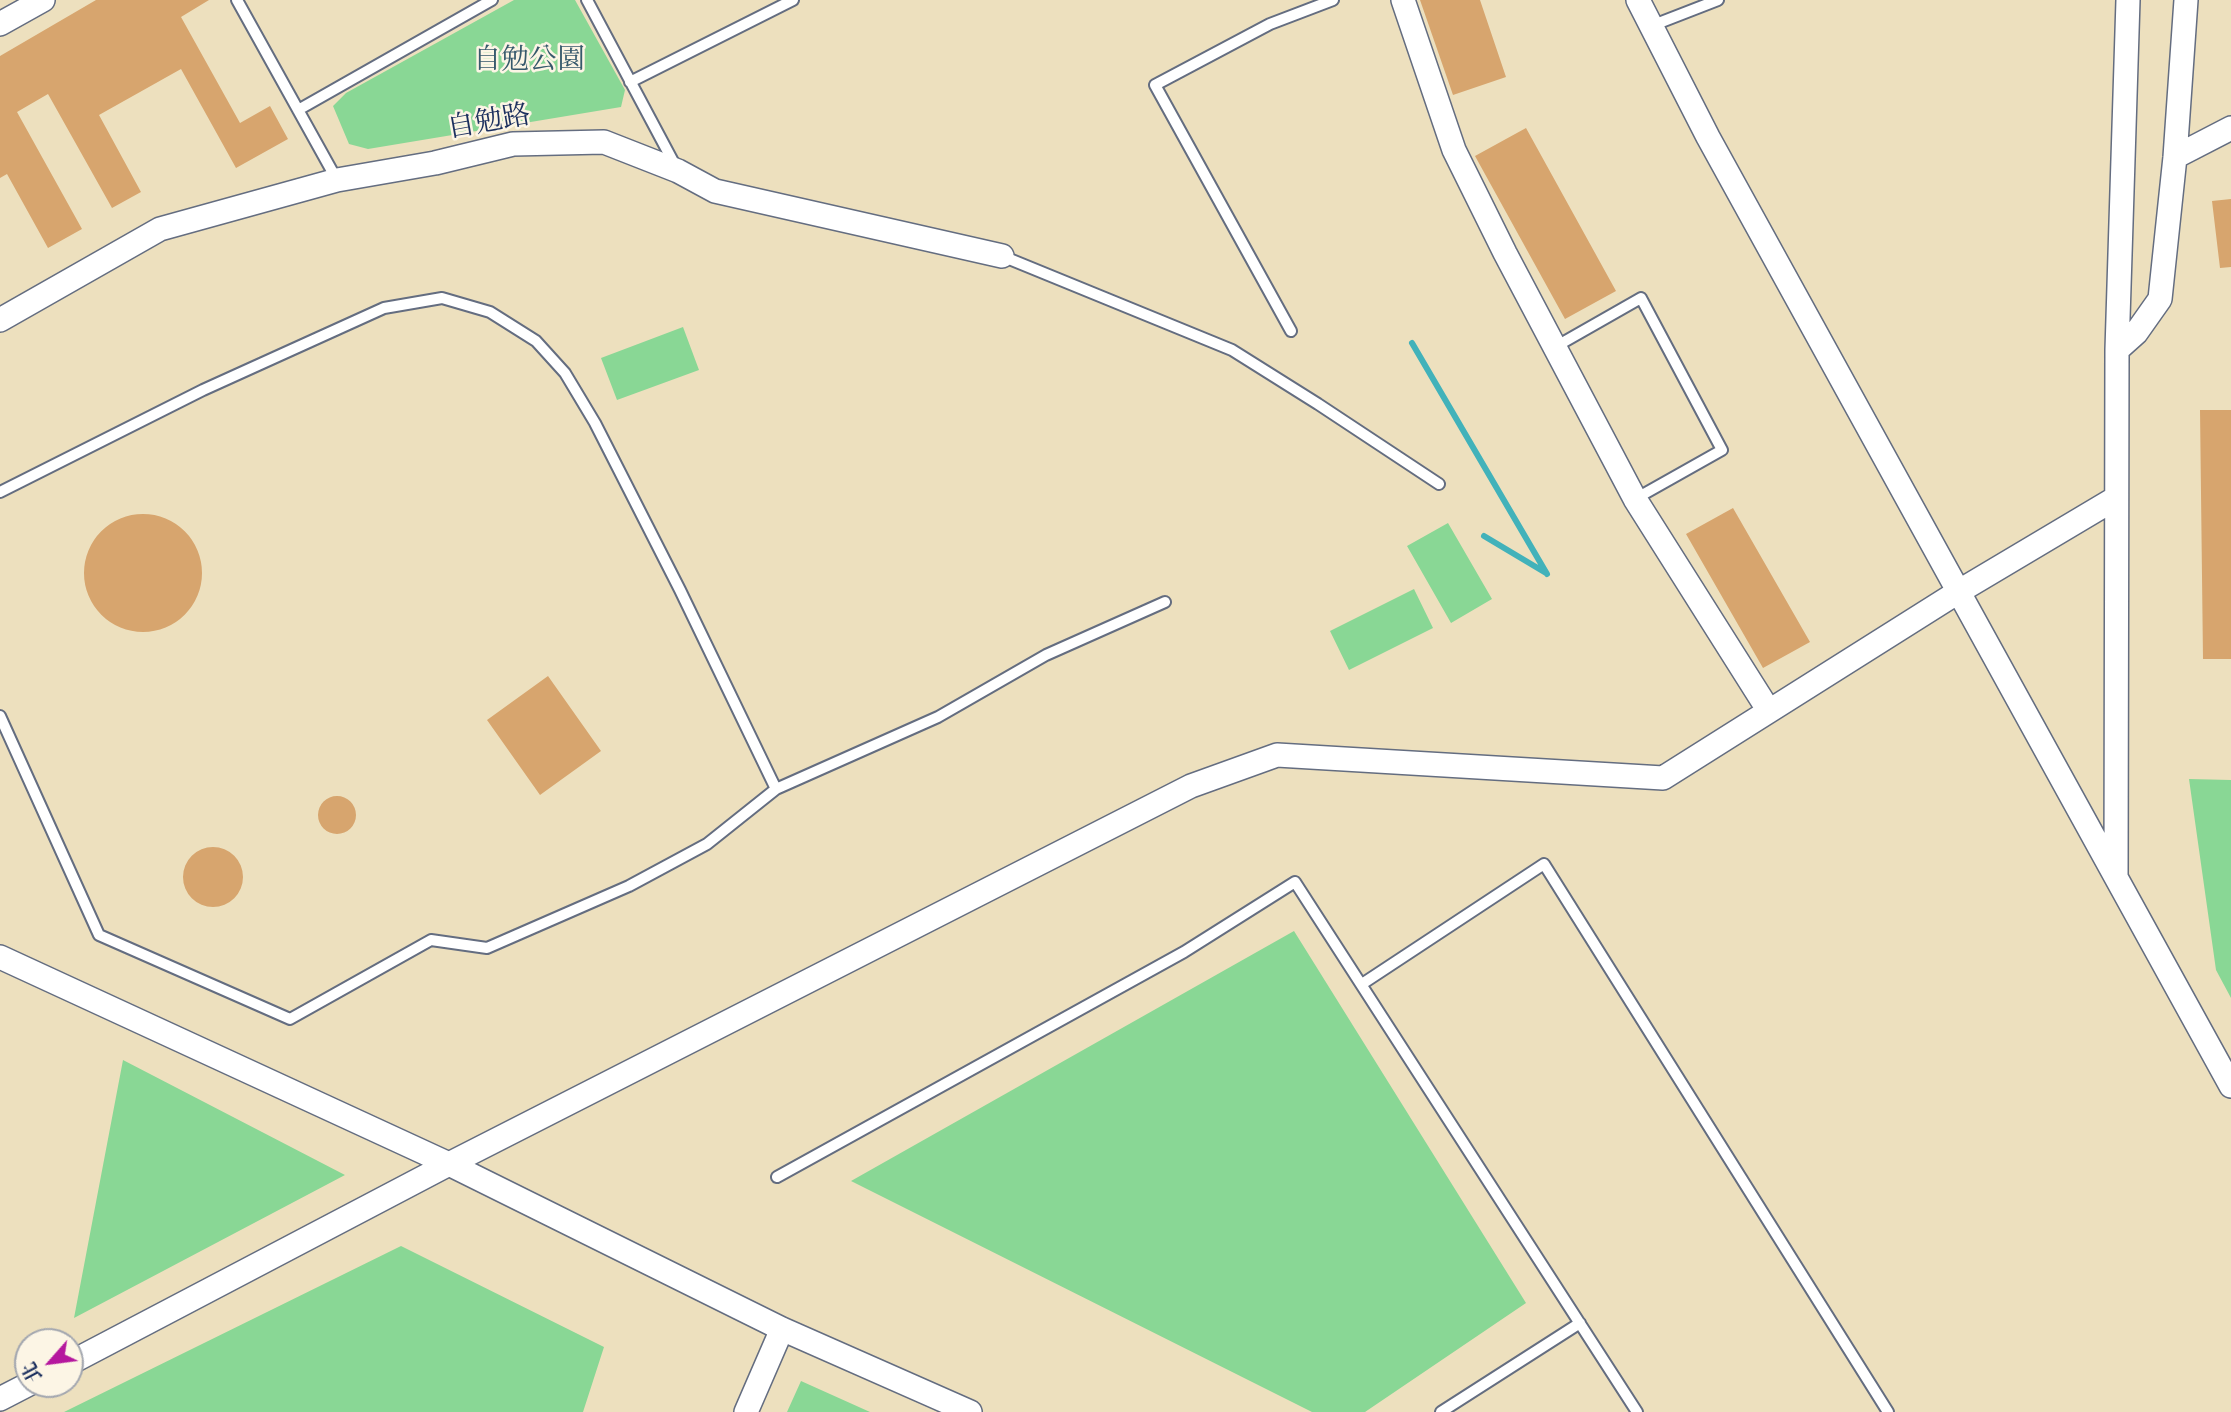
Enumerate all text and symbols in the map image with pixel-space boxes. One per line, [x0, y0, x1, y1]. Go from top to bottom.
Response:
park label: 自勉公園 [473, 44, 585, 78]
street label: 自勉路 [445, 99, 533, 147]
north arrow [14, 1328, 84, 1398]
text: 北 [16, 1357, 48, 1386]

